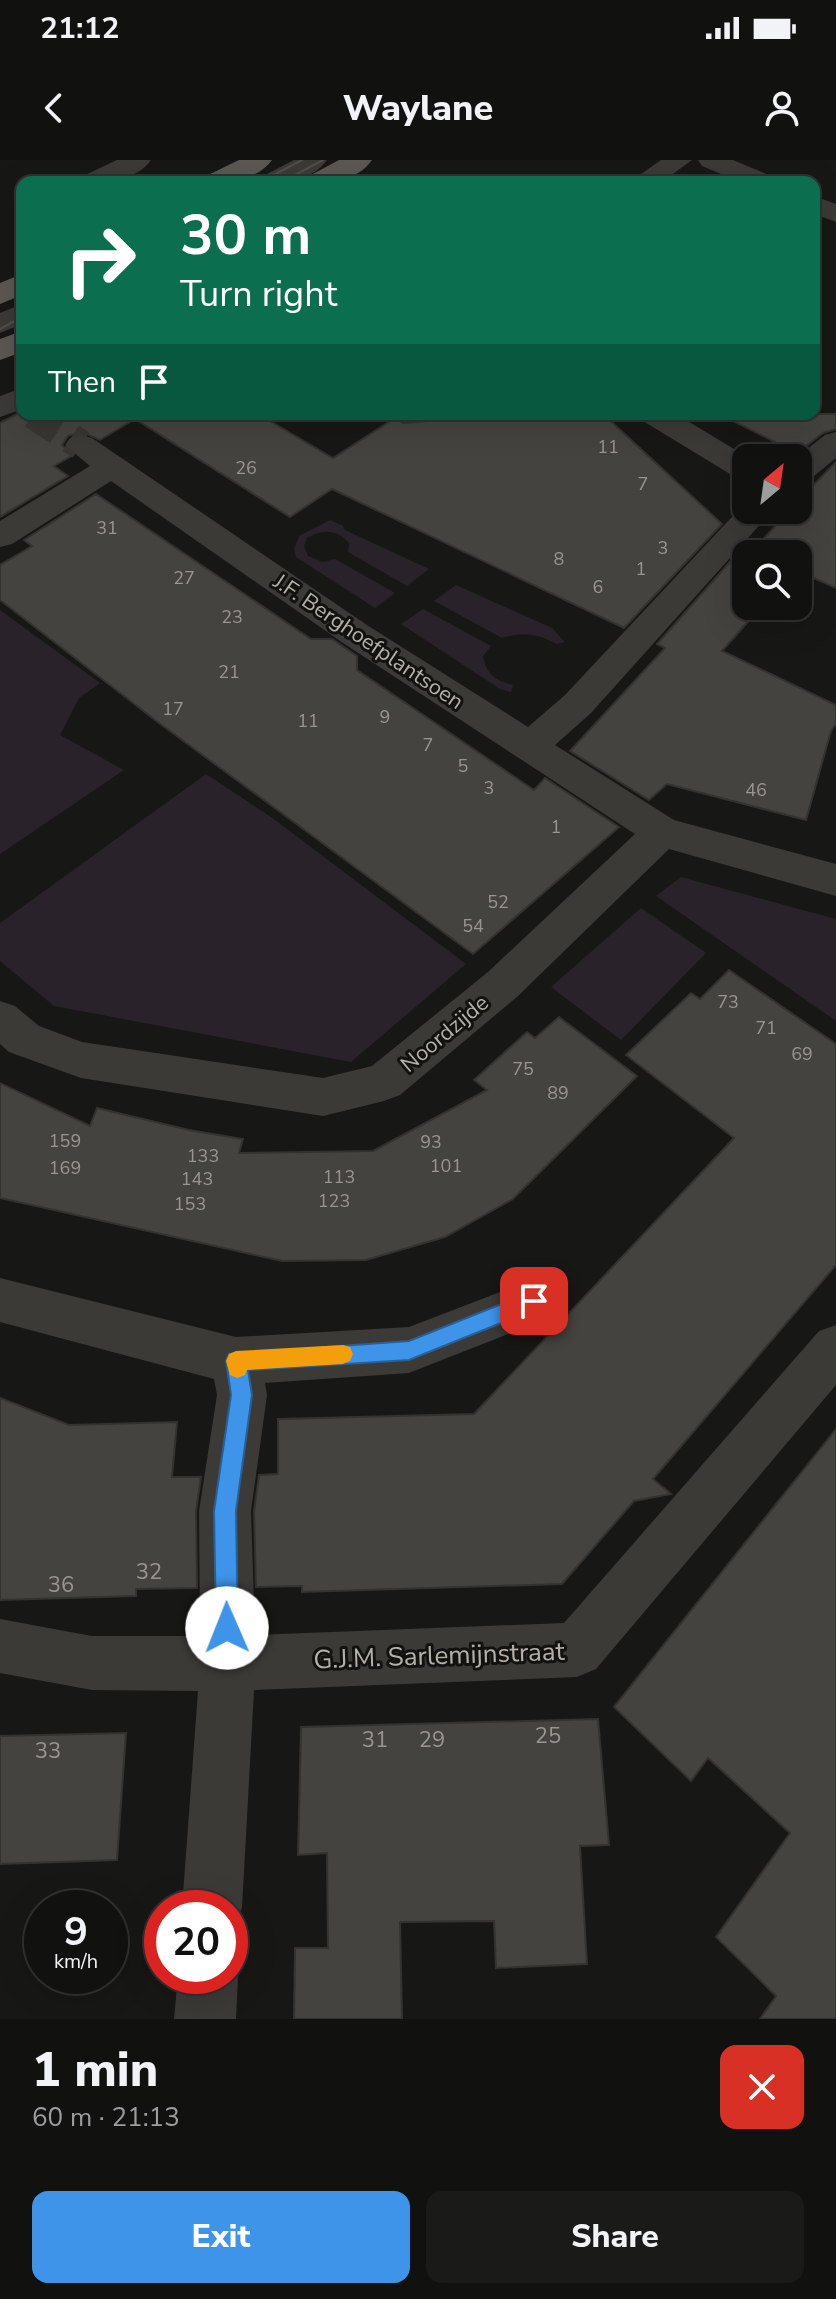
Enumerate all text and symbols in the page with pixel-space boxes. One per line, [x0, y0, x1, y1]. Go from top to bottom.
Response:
text: 21:12 [40, 8, 119, 49]
text: Waylane [343, 84, 493, 133]
icon: back [32, 86, 76, 130]
icon: person [760, 86, 804, 130]
text: 30 m [180, 197, 311, 274]
icon: right [48, 208, 152, 312]
text: Turn right [180, 270, 337, 319]
icon: arrive [132, 360, 176, 404]
text: Then [48, 362, 116, 403]
house number: 11 [597, 435, 619, 459]
north arrow [732, 444, 812, 524]
map controls [732, 444, 812, 620]
house number: 26 [235, 456, 257, 480]
house number: 7 [638, 472, 648, 496]
house number: 31 [96, 516, 118, 540]
house number: 3 [658, 536, 668, 560]
button: search [732, 540, 812, 620]
house number: 8 [554, 547, 564, 571]
house number: 1 [636, 557, 646, 581]
house number: 27 [173, 566, 195, 590]
street label: J.F. Berghoefplantsoen [267, 566, 469, 717]
house number: 6 [593, 575, 603, 599]
house number: 23 [221, 605, 243, 629]
house number: 21 [218, 660, 240, 684]
house number: 17 [162, 697, 184, 721]
house number: 9 [380, 705, 390, 729]
house number: 11 [297, 709, 319, 733]
house number: 7 [423, 733, 433, 757]
house number: 5 [458, 754, 468, 778]
house number: 3 [484, 776, 494, 800]
house number: 46 [745, 778, 767, 802]
house number: 1 [551, 815, 561, 839]
house number: 52 [487, 890, 509, 914]
house number: 54 [462, 914, 484, 938]
street label: Noordzijde [394, 988, 495, 1079]
house number: 73 [717, 990, 739, 1014]
house number: 71 [755, 1016, 777, 1040]
house number: 69 [791, 1042, 813, 1066]
house number: 75 [512, 1057, 534, 1081]
house number: 89 [547, 1081, 569, 1105]
house number: 159 [49, 1129, 81, 1153]
house number: 93 [420, 1130, 442, 1154]
house number: 133 [187, 1144, 219, 1168]
house number: 101 [430, 1154, 462, 1178]
house number: 169 [49, 1156, 81, 1180]
house number: 113 [323, 1165, 355, 1189]
house number: 143 [181, 1167, 213, 1191]
house number: 123 [318, 1189, 350, 1213]
house number: 153 [174, 1192, 206, 1216]
pin [500, 1267, 568, 1335]
icon: arrive [512, 1279, 556, 1323]
house number: 32 [136, 1557, 162, 1587]
house number: 36 [48, 1570, 74, 1600]
position arrow [185, 1586, 269, 1670]
street label: G.J.M. Sarlemijnstraat [313, 1634, 566, 1677]
house number: 25 [535, 1721, 561, 1751]
house number: 31 [362, 1725, 388, 1755]
house number: 29 [419, 1725, 445, 1755]
house number: 33 [35, 1736, 61, 1766]
speed limit sign: 20 [144, 1890, 248, 1994]
text: 9 [64, 1905, 88, 1959]
text: km/h [54, 1948, 98, 1975]
text: 1 min [32, 2037, 158, 2103]
button: close [720, 2045, 804, 2129]
text: 60 m · 21:13 [32, 2100, 180, 2135]
button: Exit [32, 2191, 410, 2283]
button: Share [426, 2191, 804, 2283]

